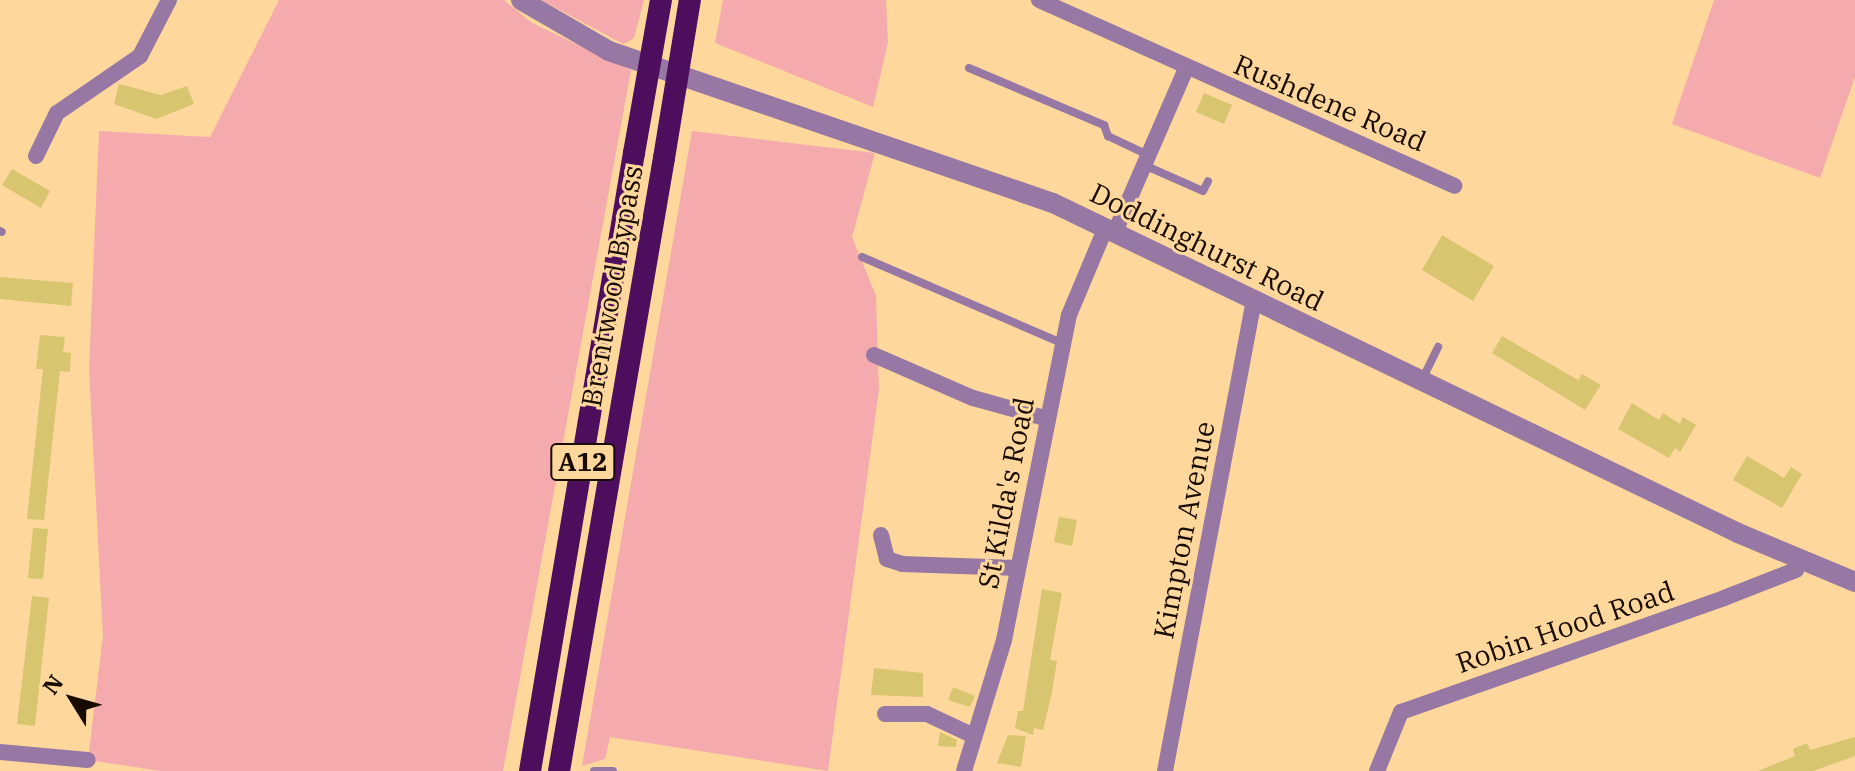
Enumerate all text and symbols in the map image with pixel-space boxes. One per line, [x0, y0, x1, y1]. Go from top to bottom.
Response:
street label: Rushdene Road [1229, 47, 1431, 159]
street label: Brentwood Bypass [574, 163, 650, 409]
street label: Doddinghurst Road [1085, 176, 1329, 318]
street label: St Kilda's Road [971, 394, 1041, 592]
street label: Kimpton Avenue [1146, 418, 1222, 642]
road number: A12 [549, 440, 617, 484]
street label: Robin Hood Road [1451, 574, 1679, 680]
north arrow [32, 659, 112, 739]
text: N [36, 669, 69, 700]

